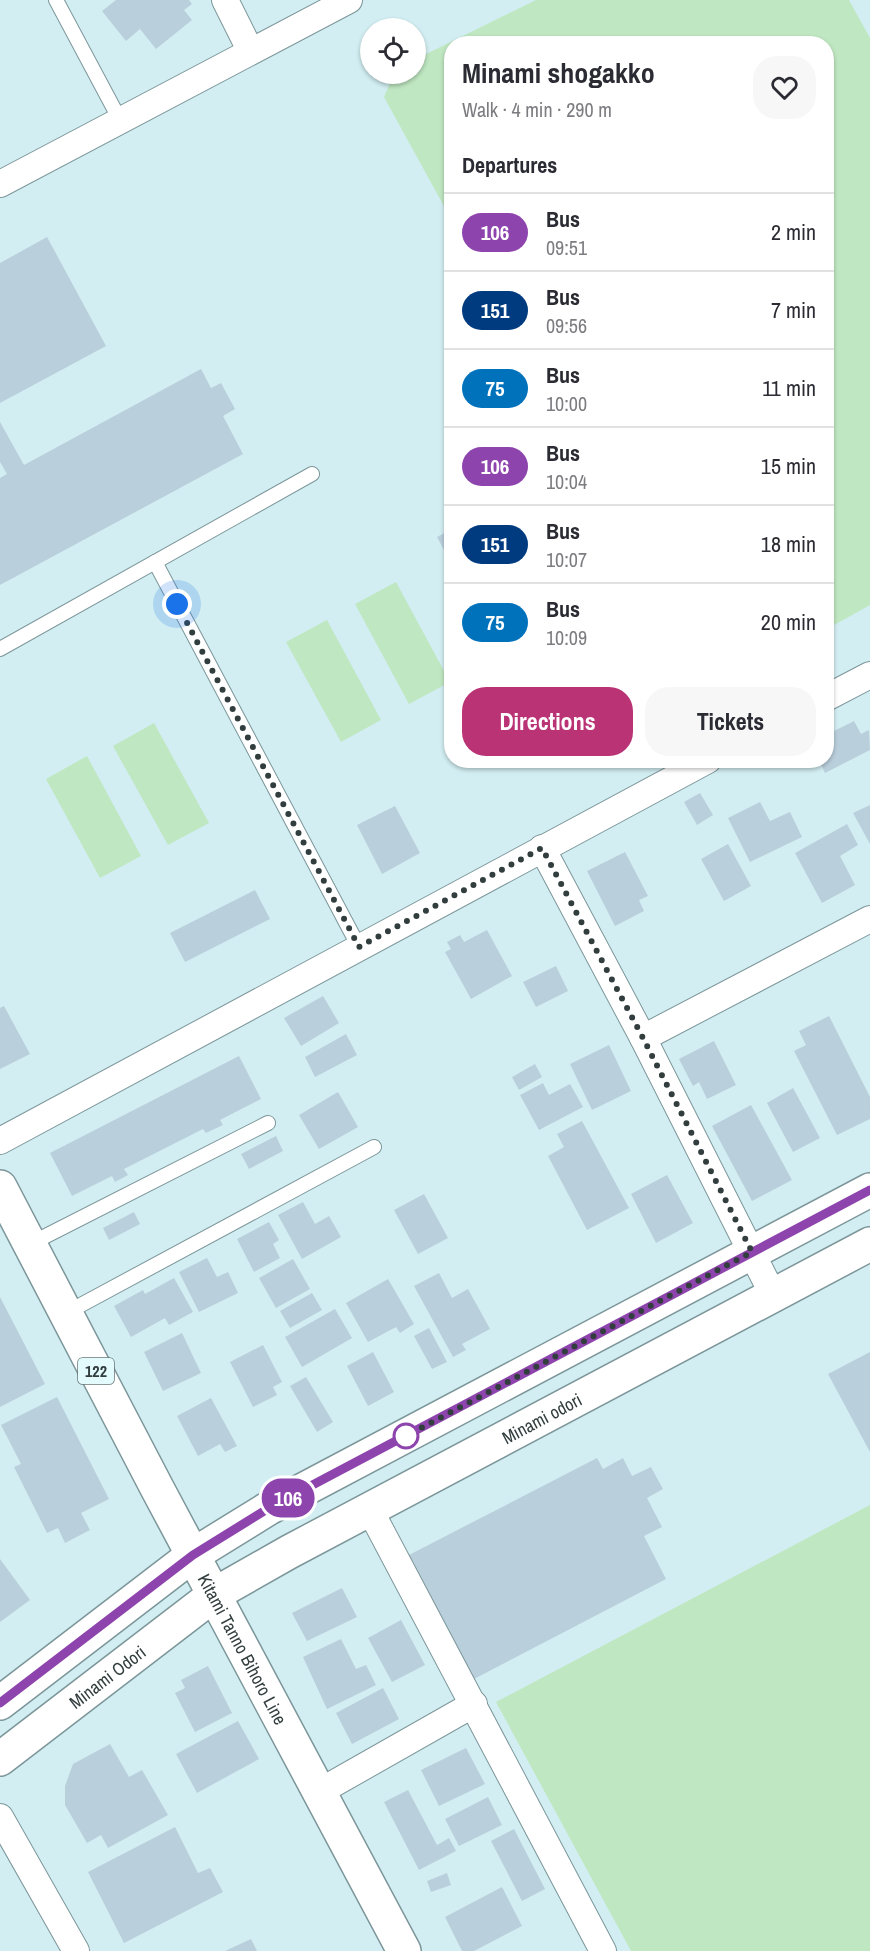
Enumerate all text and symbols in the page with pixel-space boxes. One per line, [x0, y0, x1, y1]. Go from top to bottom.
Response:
map controls [360, 18, 426, 84]
button: locate [360, 18, 426, 84]
text: Minami shogakko [462, 54, 655, 92]
button: heart [753, 56, 816, 119]
text: Walk · 4 min · 290 m [462, 96, 612, 123]
text: Departures [462, 150, 557, 180]
text: Bus [546, 204, 580, 234]
text: 2 min [771, 217, 816, 247]
text: 106 [481, 218, 509, 247]
text: 09:51 [546, 234, 587, 261]
text: Bus [546, 282, 580, 312]
text: 7 min [771, 295, 816, 325]
text: 151 [481, 296, 509, 325]
text: 09:56 [546, 312, 587, 339]
text: Bus [546, 360, 580, 390]
text: 11 min [762, 373, 816, 403]
text: 75 [485, 374, 505, 403]
text: 10:00 [546, 390, 587, 417]
text: Bus [546, 438, 580, 468]
text: 15 min [761, 451, 816, 481]
text: 106 [481, 452, 509, 481]
text: 10:04 [546, 468, 587, 495]
text: Bus [546, 516, 580, 546]
text: 18 min [761, 529, 816, 559]
text: 151 [481, 530, 509, 559]
text: 10:07 [546, 546, 587, 573]
your location [162, 589, 192, 619]
text: Bus [546, 594, 580, 624]
text: 20 min [761, 607, 816, 637]
text: 75 [485, 608, 505, 637]
text: 10:09 [546, 624, 587, 651]
button: Directions [462, 687, 633, 756]
button: Tickets [645, 687, 816, 756]
road number: 122 [78, 1358, 114, 1384]
street label: Minami odori [497, 1387, 586, 1450]
unlabelled marker [393, 1423, 419, 1449]
line badge: 106 [254, 1478, 322, 1518]
text: 106 [274, 1484, 302, 1513]
street label: Kitami Tanno Bihoro Line [192, 1569, 293, 1729]
street label: Minami Odori [64, 1639, 151, 1714]

